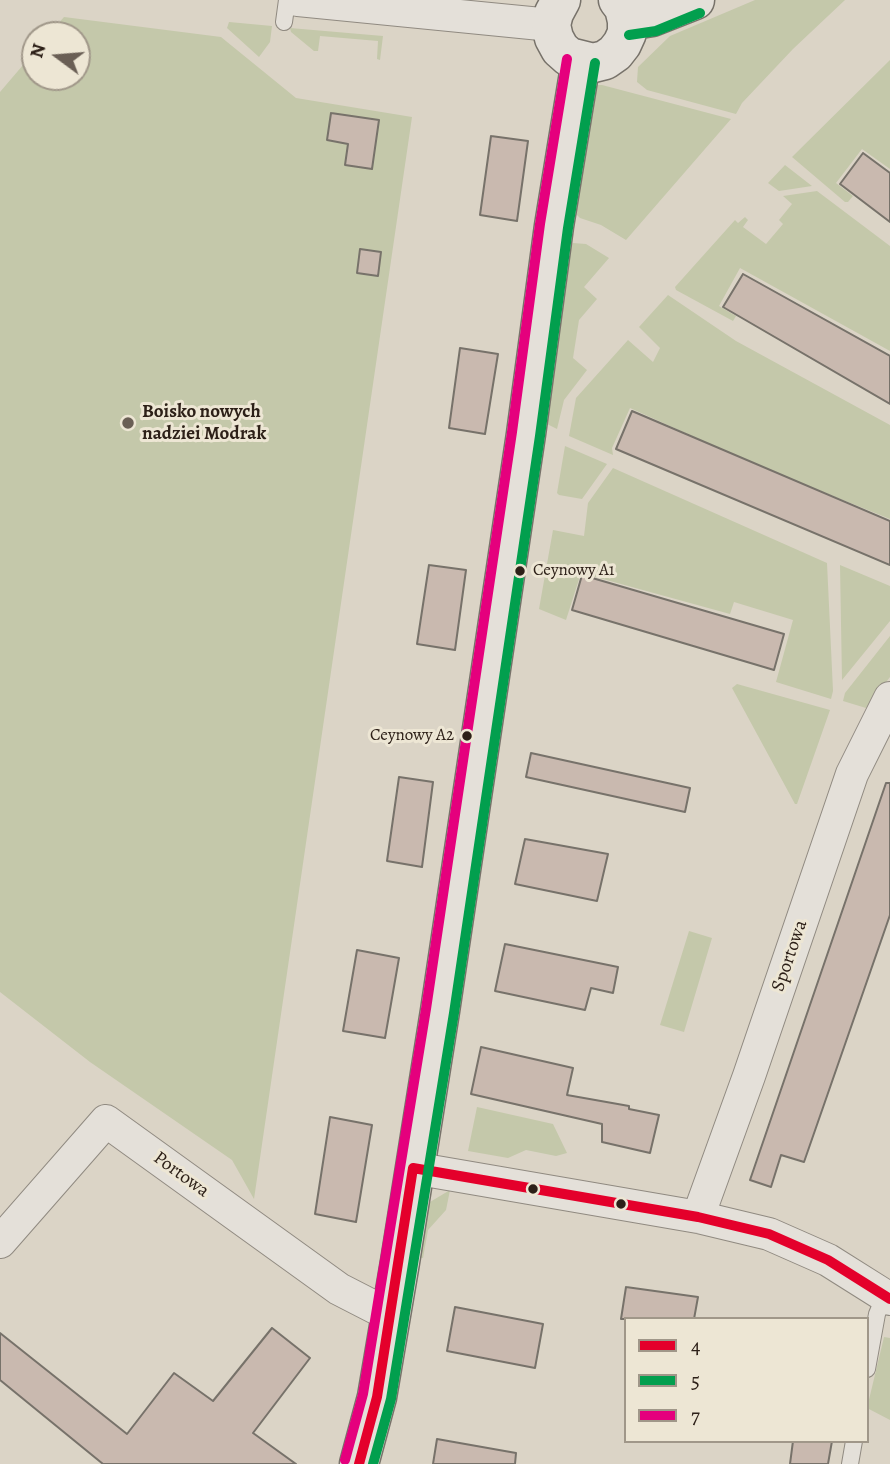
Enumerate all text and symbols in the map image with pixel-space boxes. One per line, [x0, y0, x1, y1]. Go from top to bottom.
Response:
north arrow [21, 21, 91, 91]
text: N [23, 41, 52, 61]
place label: Boisko nowych nadziei Modrak [142, 401, 266, 445]
marker: Boisko nowych nadziei Modrak [120, 415, 136, 431]
place label: Ceynowy A1 [533, 561, 615, 581]
marker: Ceynowy A1 [513, 564, 527, 578]
place label: Ceynowy A2 [370, 726, 454, 746]
marker: Ceynowy A2 [460, 729, 474, 743]
street label: Sportowa [767, 917, 813, 995]
street label: Portowa [149, 1147, 213, 1203]
unlabelled marker [526, 1182, 540, 1196]
unlabelled marker [614, 1197, 628, 1211]
legend [624, 1317, 869, 1443]
text: 4 [691, 1332, 701, 1360]
text: 5 [691, 1367, 700, 1395]
text: 7 [691, 1402, 700, 1430]

